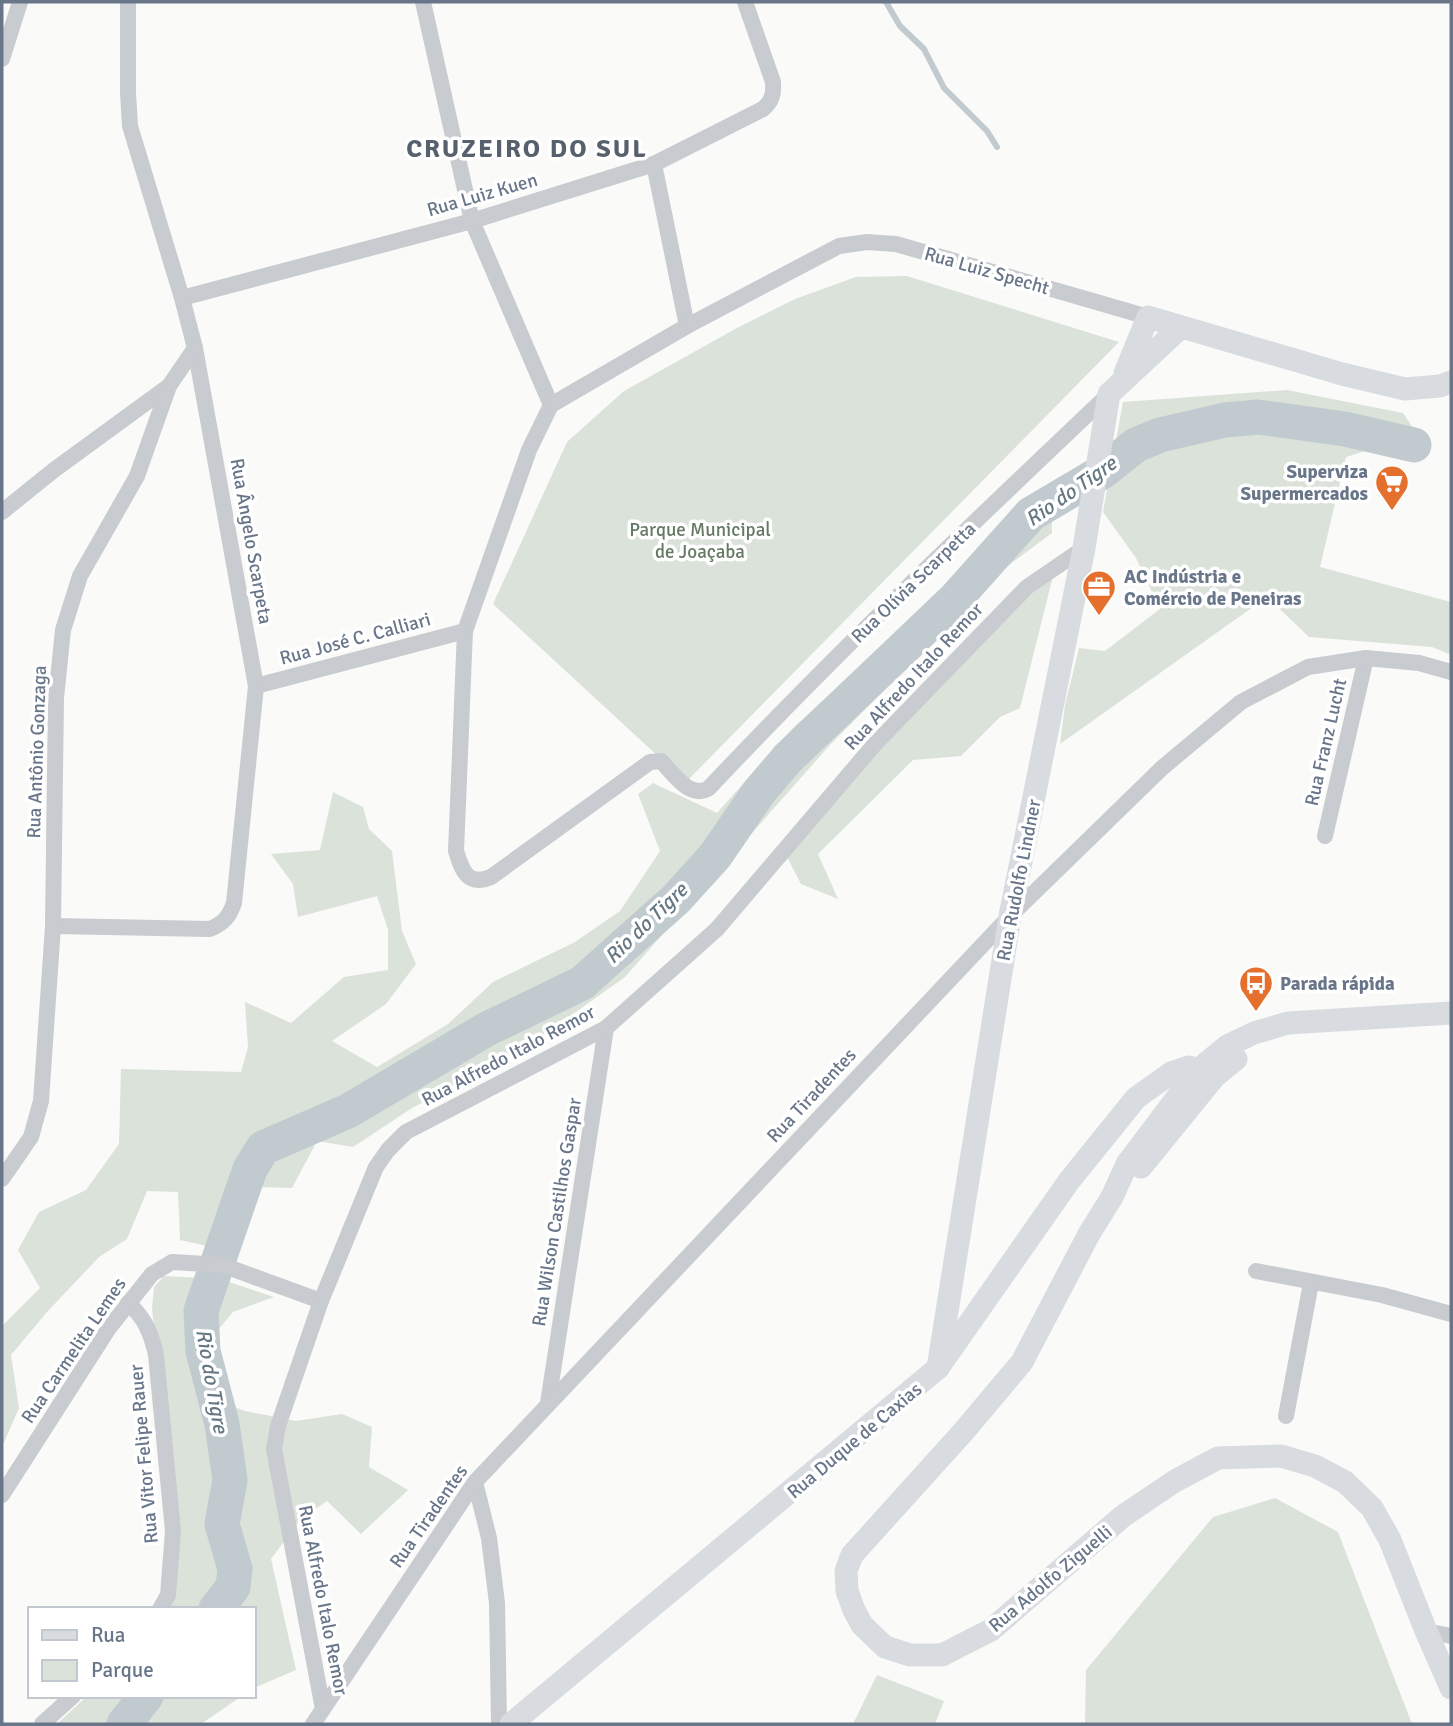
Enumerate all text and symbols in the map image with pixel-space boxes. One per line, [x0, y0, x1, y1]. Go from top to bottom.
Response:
district label: CRUZEIRO DO SUL [406, 133, 648, 165]
street label: Rua Luiz Kuen [424, 168, 540, 222]
street label: Rua Luiz Specht [921, 242, 1052, 300]
water label: Rio do Tigre [1020, 449, 1123, 532]
street label: Rua Ângelo Scarpeta [225, 456, 277, 626]
place label: Superviza Supermercados [1240, 460, 1368, 506]
supermarket icon: Superviza Supermercados [1373, 463, 1411, 512]
street label: Rua Olívia Scarpetta [846, 517, 981, 648]
park label: Parque Municipal de Joaçaba [629, 518, 771, 564]
place label: AC Indústria e Comércio de Peneiras [1124, 565, 1301, 611]
office icon: AC Indústria e Comércio de Peneiras [1080, 568, 1118, 617]
street label: Rua Alfredo Italo Remor [839, 598, 988, 755]
street label: Rua José C. Calliari [277, 607, 433, 671]
street label: Rua Antônio Gonzaga [22, 665, 52, 839]
street label: Rua Franz Lucht [1300, 676, 1352, 808]
street label: Rua Rudolfo Lindner [992, 797, 1046, 963]
water label: Rio do Tigre [599, 876, 694, 969]
bus stop icon: Parada rápida [1237, 964, 1275, 1013]
place label: Parada rápida [1280, 972, 1395, 996]
street label: Rua Alfredo Italo Remor [418, 1000, 599, 1112]
street label: Rua Tiradentes [762, 1043, 862, 1148]
street label: Rua Wilson Castilhos Gaspar [527, 1096, 587, 1328]
street label: Rua Carmelita Lemes [16, 1273, 132, 1428]
water label: Rio do Tigre [190, 1327, 234, 1437]
street label: Rua Vitor Felipe Rauer [124, 1363, 164, 1544]
street label: Rua Duque de Caxias [782, 1377, 927, 1504]
street label: Rua Tiradentes [384, 1460, 473, 1573]
street label: Rua Alfredo Italo Remor [293, 1503, 353, 1697]
street label: Rua Adolfo Ziguelli [984, 1520, 1117, 1637]
legend [28, 1607, 256, 1698]
text: Rua [91, 1622, 125, 1648]
text: Parque [91, 1657, 154, 1683]

